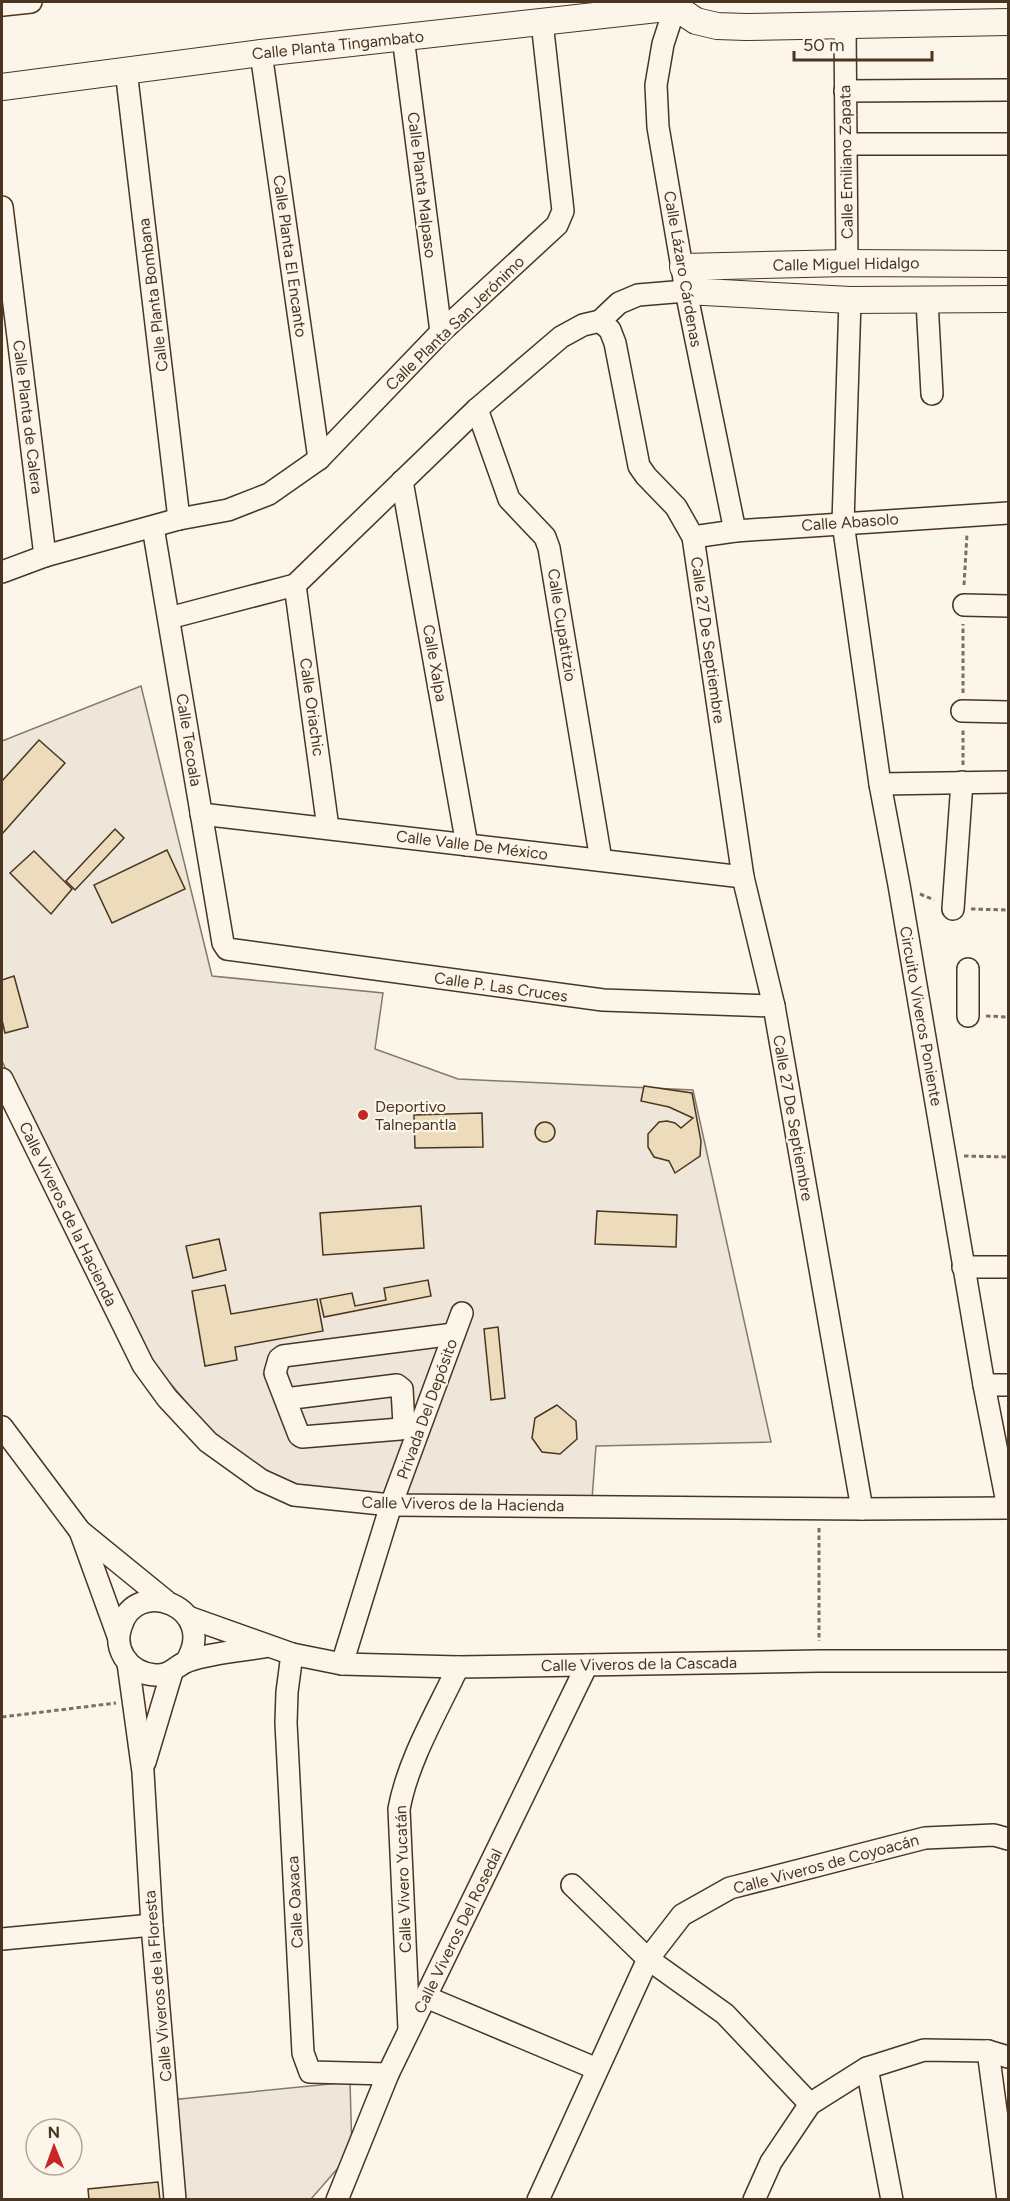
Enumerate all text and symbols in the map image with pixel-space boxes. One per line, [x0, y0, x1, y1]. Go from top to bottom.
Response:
scale bar [794, 24, 932, 62]
street label: Calle Planta Tingambato [251, 27, 425, 63]
text: 50 m [803, 34, 845, 56]
street label: Calle Emiliano Zapata [835, 85, 857, 239]
street label: Calle Planta Malpaso [404, 111, 440, 259]
street label: Calle Planta El Encanto [269, 174, 311, 338]
street label: Calle Lázaro Cárdenas [660, 189, 706, 349]
street label: Calle Planta Bombana [134, 217, 172, 373]
street label: Calle Planta San Jerónimo [382, 252, 528, 394]
street label: Calle Miguel Hidalgo [773, 253, 919, 275]
street label: Calle Planta de Calera [9, 339, 47, 495]
street label: Calle Abasolo [801, 509, 899, 535]
street label: Calle 27 De Septiembre [687, 555, 729, 725]
street label: Calle Cupatitzio [544, 567, 580, 683]
street label: Calle Xalpa [419, 623, 451, 703]
street label: Calle Oriachic [296, 657, 328, 758]
street label: Calle Tecoala [172, 692, 206, 788]
street label: Calle Valle De México [395, 826, 549, 864]
street label: Circuito Viveros Poniente [896, 925, 946, 1108]
street label: Calle P. Las Cruces [433, 968, 569, 1006]
street label: Calle 27 De Septiembre [769, 1033, 817, 1203]
place label: Deportivo Talnepantla [375, 1097, 456, 1134]
marker: Deportivo Talnepantla [356, 1108, 370, 1122]
street label: Calle Viveros de la Hacienda [15, 1119, 121, 1309]
street label: Privada Del Depósito [393, 1336, 461, 1482]
street label: Calle Viveros de la Hacienda [362, 1493, 564, 1515]
street label: Calle Viveros de la Cascada [541, 1653, 737, 1675]
street label: Calle Vivero Yucatán [391, 1805, 415, 1953]
street label: Calle Viveros de Coyoacán [731, 1830, 921, 1898]
street label: Calle Viveros Del Rosedal [410, 1846, 506, 2016]
street label: Calle Oaxaca [283, 1855, 307, 1949]
street label: Calle Viveros de la Floresta [140, 1889, 176, 2083]
north arrow [24, 2117, 84, 2177]
text: N [47, 2123, 60, 2142]

